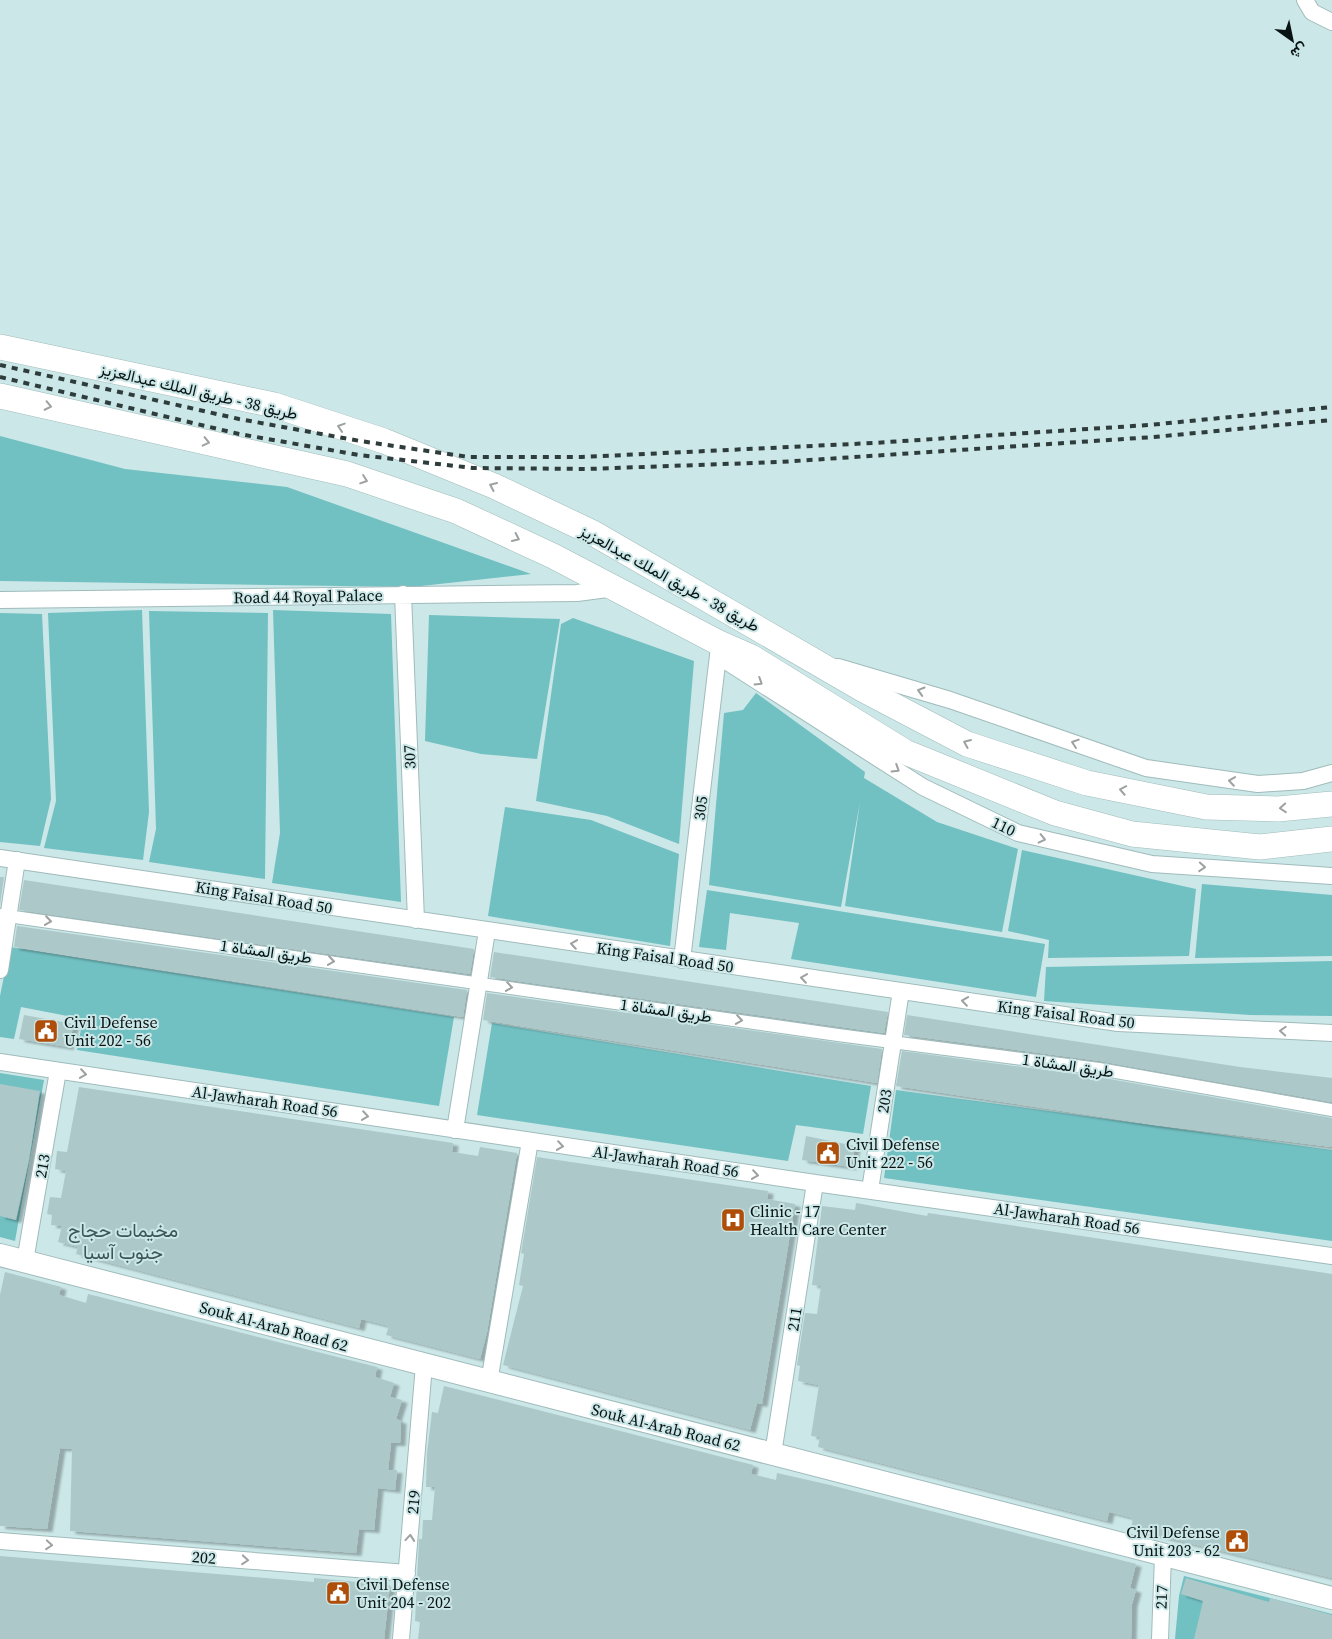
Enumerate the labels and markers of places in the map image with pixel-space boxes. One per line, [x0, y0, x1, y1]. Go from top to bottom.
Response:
place label: Civil Defense Unit 202 - 56 [64, 1011, 158, 1051]
public building icon: Civil Defense Unit 202 - 56 [33, 1018, 59, 1044]
place label: Civil Defense Unit 222 - 56 [846, 1133, 940, 1173]
public building icon: Civil Defense Unit 222 - 56 [815, 1140, 841, 1166]
place label: Clinic - 17 Health Care Center [750, 1200, 887, 1240]
hospital icon: Clinic - 17 Health Care Center [720, 1207, 746, 1233]
place label: Civil Defense Unit 203 - 62 [1126, 1521, 1220, 1561]
public building icon: Civil Defense Unit 203 - 62 [1224, 1528, 1250, 1554]
place label: Civil Defense Unit 204 - 202 [356, 1573, 451, 1613]
public building icon: Civil Defense Unit 204 - 202 [325, 1580, 351, 1606]

